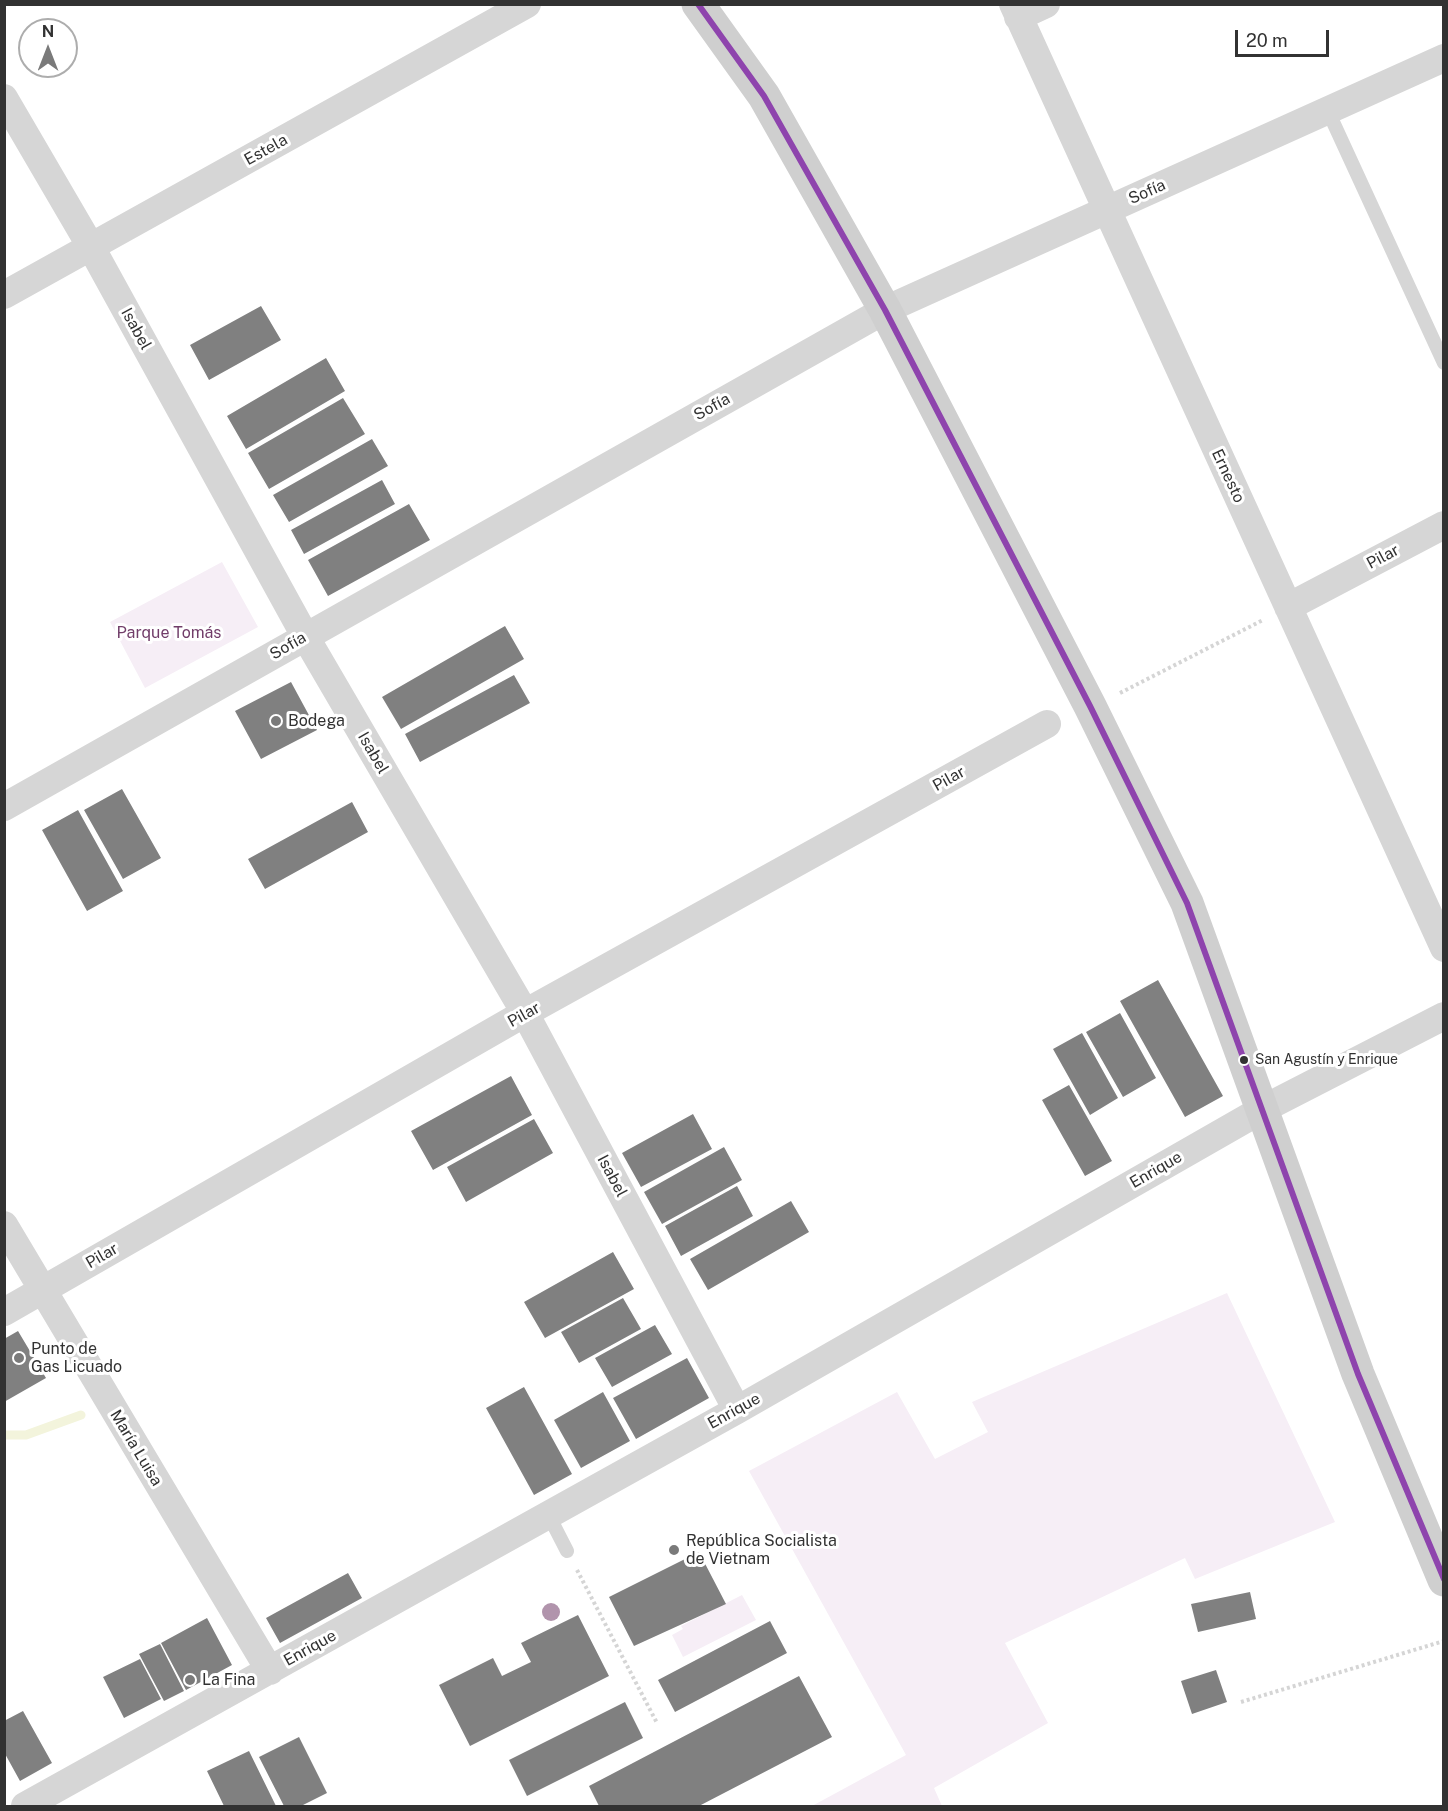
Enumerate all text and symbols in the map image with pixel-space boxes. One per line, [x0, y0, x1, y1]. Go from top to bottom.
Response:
north arrow [18, 18, 78, 78]
scale bar [1238, 18, 1332, 56]
text: N [42, 22, 54, 41]
text: 20 m [1246, 30, 1288, 51]
street label: Estela [241, 130, 291, 170]
street label: Sofía [1126, 175, 1168, 209]
street label: Isabel [117, 305, 155, 353]
street label: Sofía [691, 389, 733, 425]
street label: Ernesto [1207, 446, 1249, 506]
street label: Pilar [1363, 541, 1403, 573]
park label: Parque Tomás [117, 623, 221, 643]
street label: Sofía [267, 628, 309, 664]
place label: Bodega [288, 711, 345, 731]
marker: Bodega [269, 714, 283, 728]
street label: Isabel [353, 729, 393, 777]
street label: Pilar [929, 762, 969, 796]
street label: Pilar [504, 998, 544, 1032]
place label: San Agustín y Enrique [1255, 1052, 1398, 1068]
marker: San Agustín y Enrique [1238, 1054, 1250, 1066]
street label: Enrique [1126, 1147, 1186, 1193]
street label: Isabel [593, 1152, 631, 1200]
street label: Pilar [82, 1239, 122, 1273]
place label: Punto de Gas Licuado [31, 1339, 122, 1377]
marker: Punto de Gas Licuado [12, 1351, 26, 1365]
street label: Enrique [704, 1389, 764, 1433]
street label: María Luisa [106, 1406, 166, 1490]
place label: República Socialista de Vietnam [686, 1531, 837, 1569]
marker: República Socialista de Vietnam [667, 1543, 681, 1557]
street label: Enrique [280, 1626, 340, 1670]
place label: La Fina [202, 1670, 255, 1690]
marker: La Fina [183, 1673, 197, 1687]

